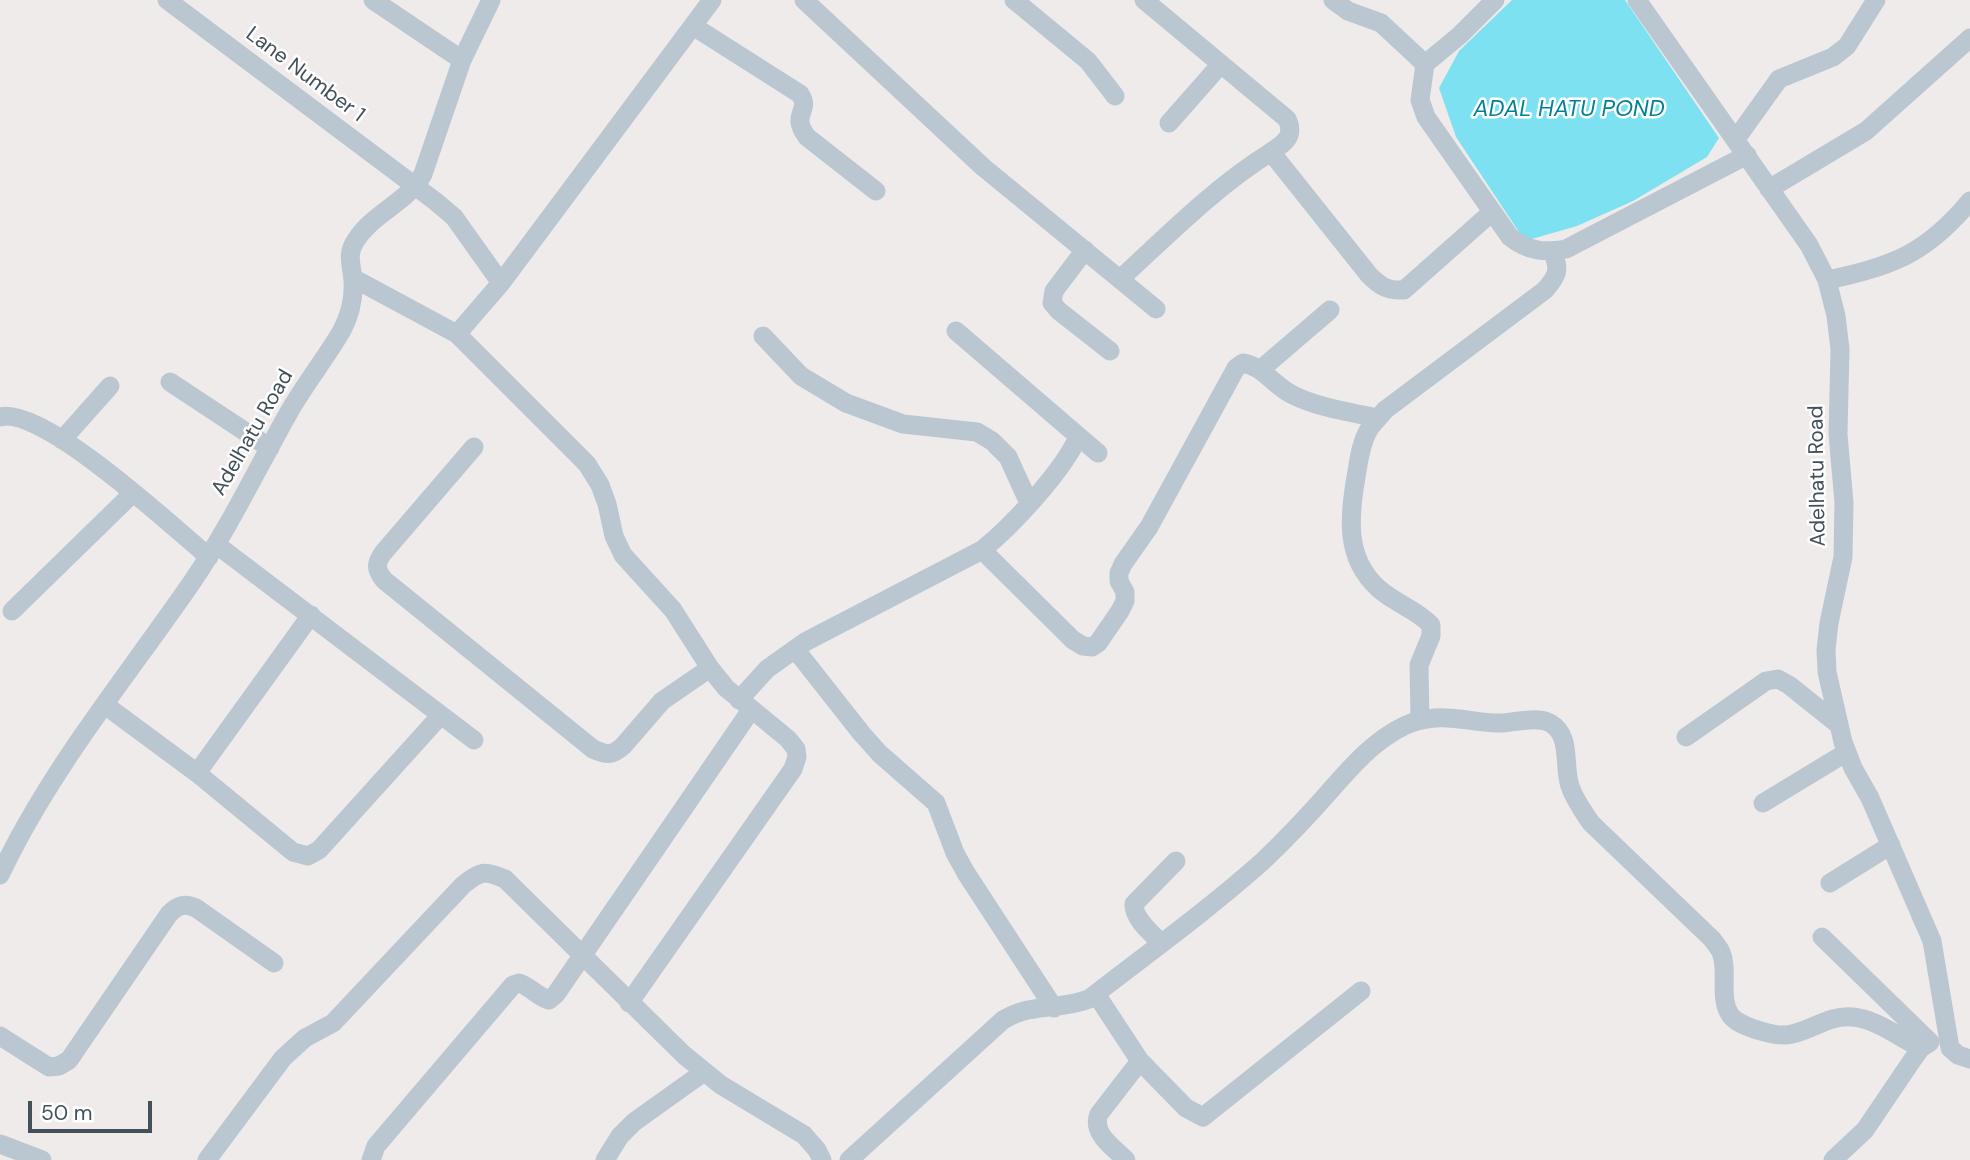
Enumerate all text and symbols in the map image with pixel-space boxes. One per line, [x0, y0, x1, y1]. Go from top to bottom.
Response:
street label: Lane Number 1 [241, 22, 369, 128]
water label: ADAL HATU POND [1473, 96, 1665, 124]
street label: Adelhatu Road [207, 366, 299, 500]
street label: Adelhatu Road [1804, 405, 1832, 547]
scale bar [32, 1086, 156, 1130]
text: 50 m [41, 1099, 92, 1127]

